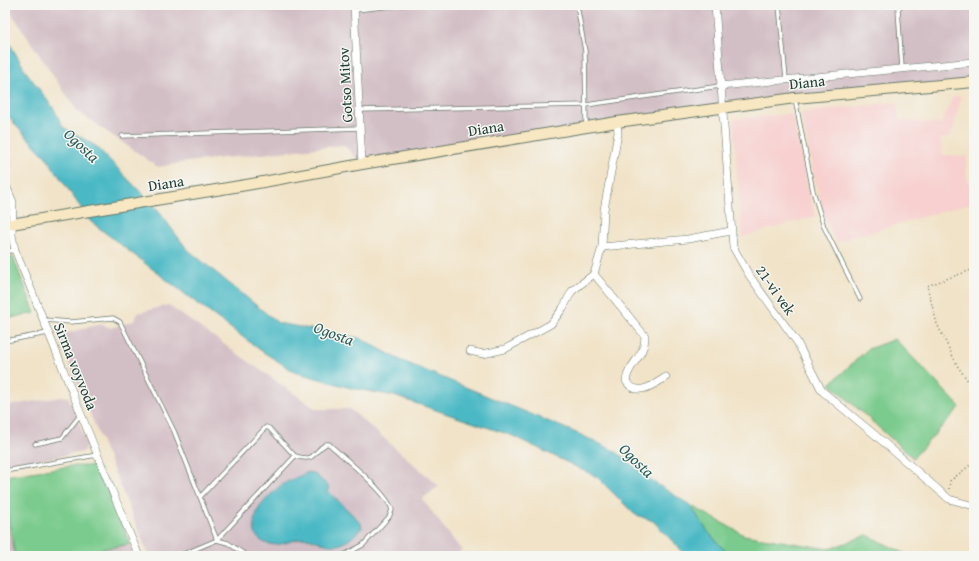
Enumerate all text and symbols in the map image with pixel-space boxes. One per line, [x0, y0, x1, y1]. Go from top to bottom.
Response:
street label: Gotso Mitov [333, 46, 357, 123]
street label: Diana [788, 70, 826, 94]
street label: Diana [467, 115, 505, 141]
water label: Ogosta [59, 122, 106, 168]
street label: Diana [147, 170, 185, 196]
street label: 21-vi vek [751, 261, 801, 319]
water label: Ogosta [311, 315, 358, 352]
street label: Sirma voyvoda [49, 319, 103, 413]
water label: Ogosta [614, 437, 661, 483]

